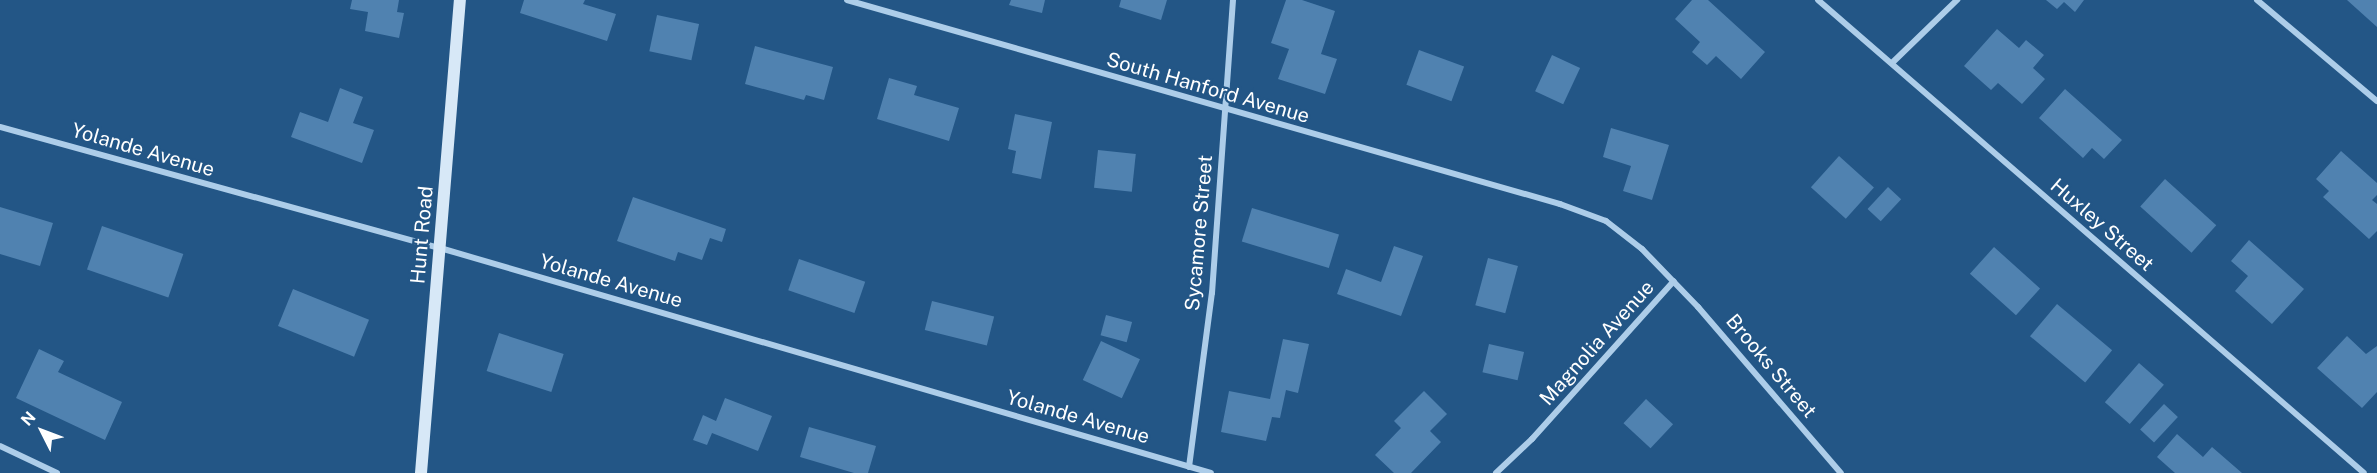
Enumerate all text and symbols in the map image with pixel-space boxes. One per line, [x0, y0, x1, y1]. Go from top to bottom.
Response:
street label: South Hanford Avenue [1104, 47, 1312, 129]
street label: Yolande Avenue [69, 118, 217, 182]
street label: Sycamore Street [1180, 154, 1218, 312]
street label: Huxley Street [2045, 174, 2159, 276]
street label: Hunt Road [406, 185, 438, 285]
street label: Yolande Avenue [537, 249, 685, 313]
street label: Magnolia Avenue [1535, 276, 1659, 410]
street label: Brooks Street [1721, 309, 1821, 423]
street label: Yolande Avenue [1004, 385, 1152, 449]
north arrow [12, 401, 72, 461]
text: N [17, 408, 39, 430]

